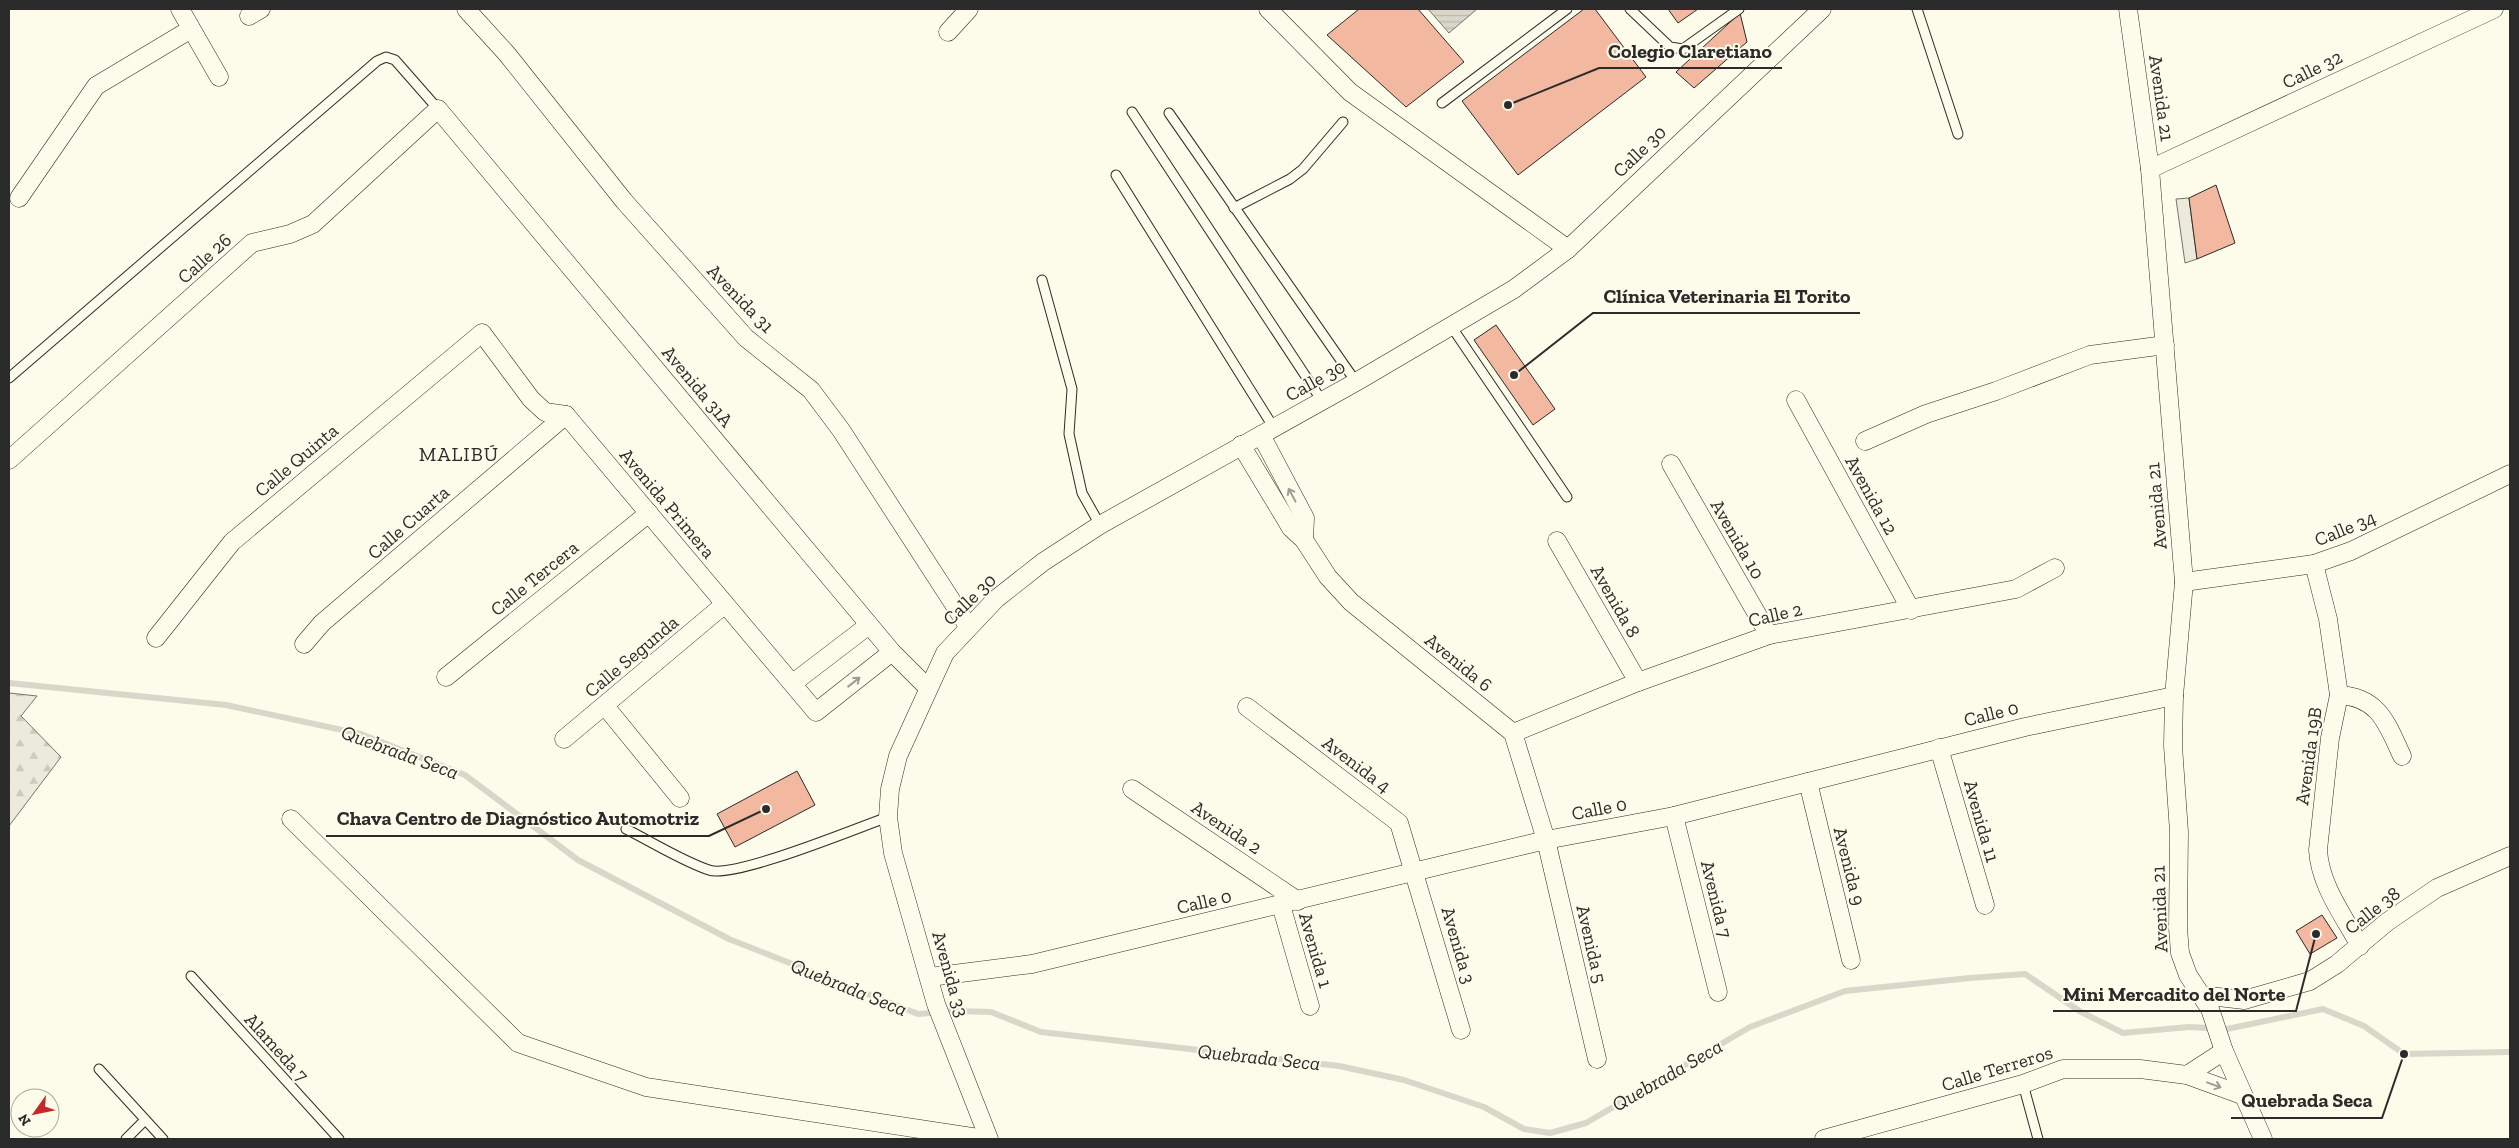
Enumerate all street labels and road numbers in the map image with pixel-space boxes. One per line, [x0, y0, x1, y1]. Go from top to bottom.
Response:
street label: Calle 32 [2278, 45, 2346, 94]
street label: Avenida 21 [2144, 53, 2179, 143]
street label: Calle 30 [1608, 120, 1671, 182]
street label: Calle 26 [173, 228, 236, 289]
street label: Avenida 31 [702, 259, 779, 337]
street label: Avenida 31A [657, 341, 739, 432]
street label: Calle 30 [1281, 355, 1349, 406]
street label: Calle Quinta [250, 419, 343, 502]
street label: Avenida Primera [615, 444, 720, 563]
street label: Avenida 12 [1840, 452, 1903, 539]
street label: Avenida 21 [2141, 462, 2172, 550]
street label: Calle Cuarta [363, 481, 454, 564]
street label: Avenida 10 [1706, 495, 1770, 583]
street label: Calle 34 [2311, 506, 2379, 551]
street label: Calle Tercera [486, 536, 583, 621]
street label: Avenida 8 [1586, 561, 1646, 642]
street label: Calle 30 [938, 568, 1001, 630]
street label: Calle 2 [1746, 597, 1804, 632]
street label: Calle Segunda [580, 610, 683, 702]
street label: Avenida 6 [1420, 628, 1497, 696]
street label: Calle 0 [1961, 696, 2021, 731]
street label: Avenida 19B [2290, 706, 2327, 807]
street label: Avenida 4 [1318, 731, 1396, 798]
street label: Avenida 11 [1959, 777, 2004, 865]
street label: Calle 0 [1570, 792, 1629, 825]
street label: Avenida 2 [1187, 796, 1266, 859]
street label: Avenida 9 [1829, 825, 1870, 908]
street label: Avenida 7 [1696, 858, 1737, 940]
street label: Avenida 21 [2146, 865, 2173, 953]
street label: Calle 38 [2340, 882, 2405, 939]
street label: Calle 0 [1174, 884, 1234, 919]
street label: Avenida 5 [1571, 903, 1612, 985]
street label: Avenida 3 [1437, 904, 1480, 986]
street label: Avenida 1 [1294, 910, 1337, 990]
street label: Avenida 33 [927, 928, 974, 1020]
street label: Alameda 7 [240, 1008, 314, 1087]
street label: Calle Terreros [1939, 1041, 2055, 1096]

